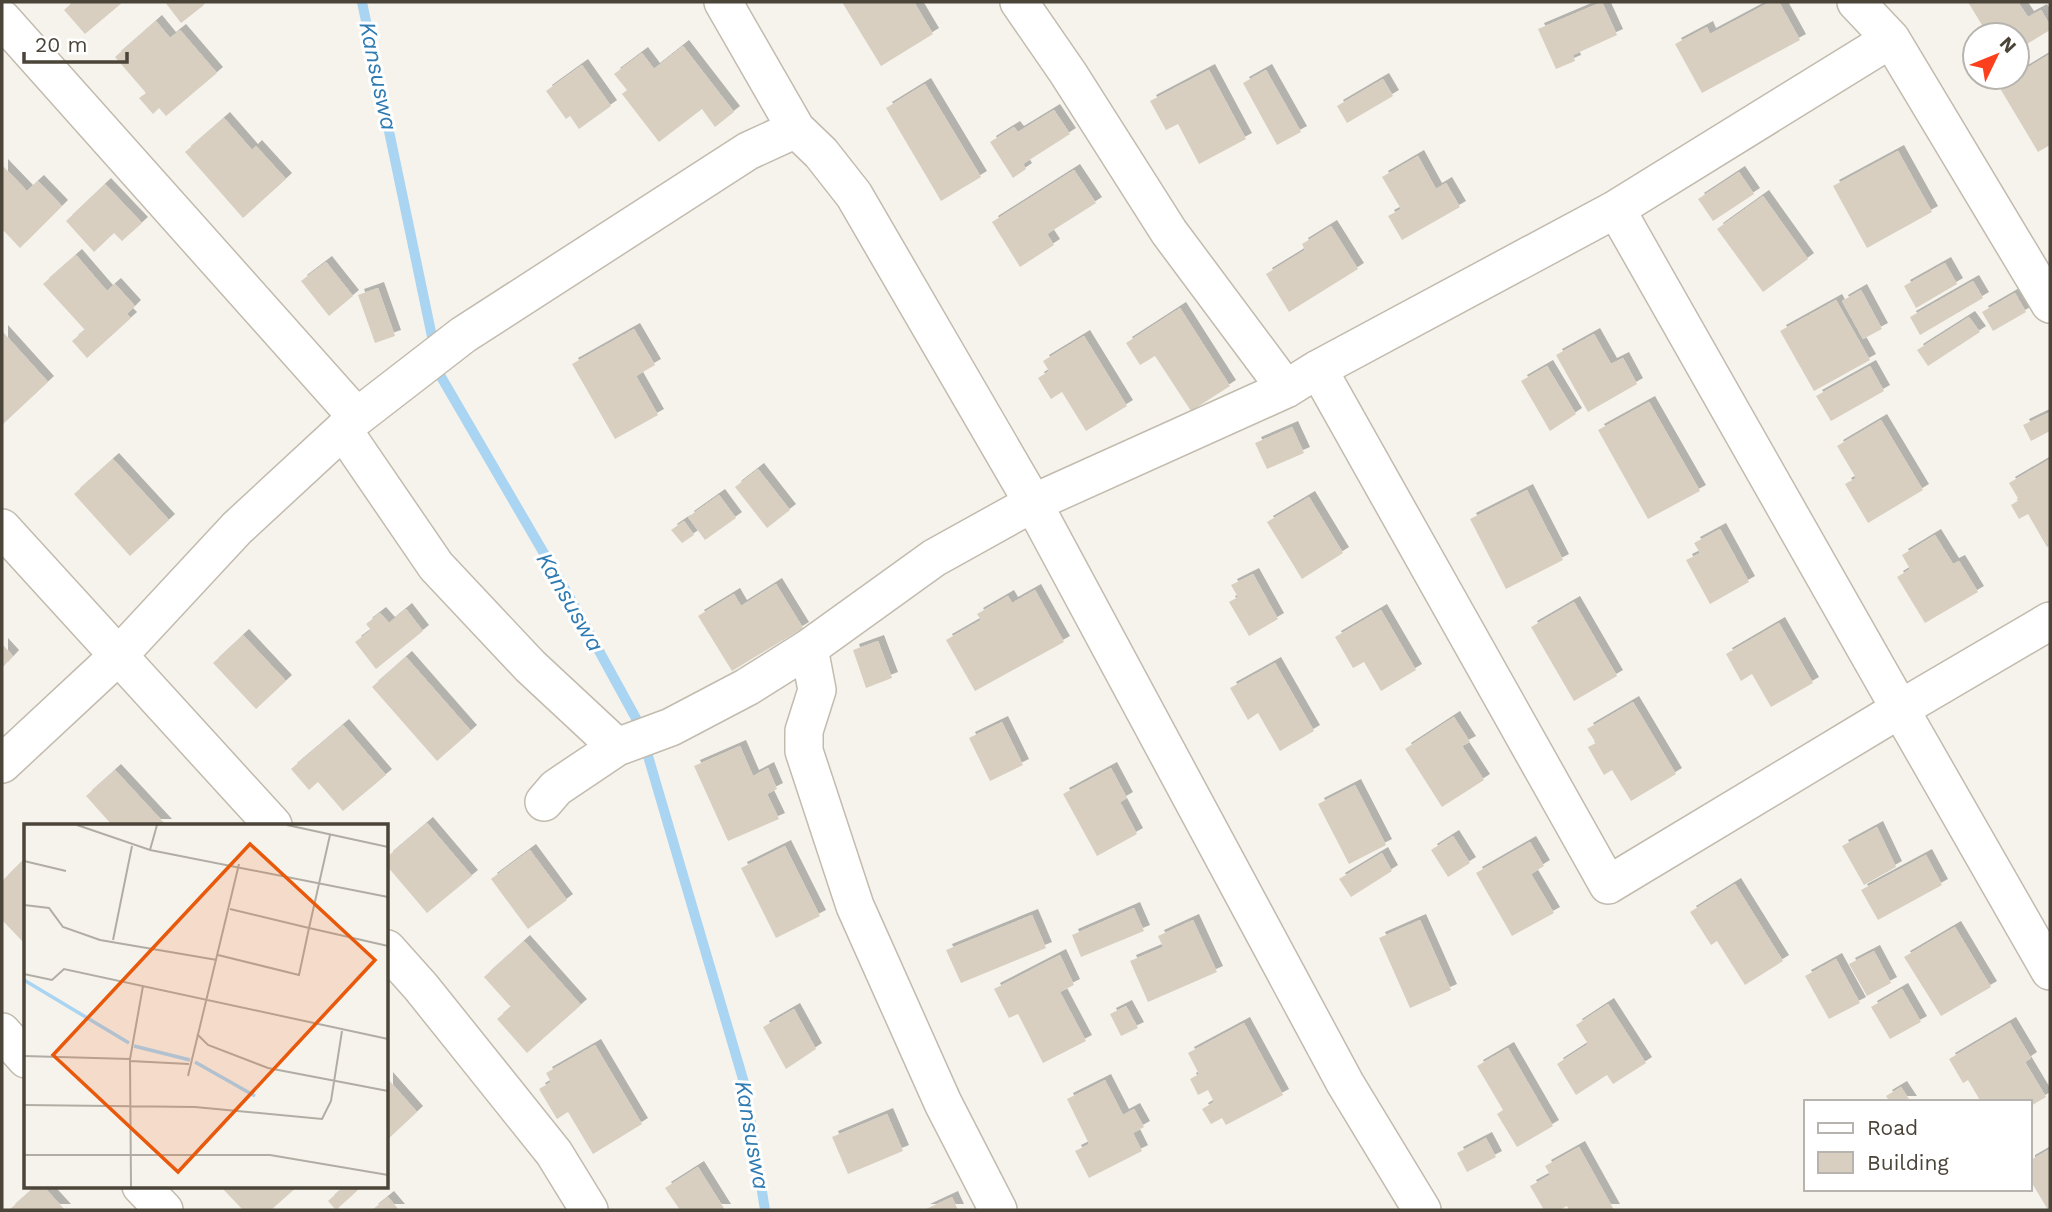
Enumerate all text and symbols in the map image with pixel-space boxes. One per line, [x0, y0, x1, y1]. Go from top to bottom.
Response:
water label: Kansuswa [353, 19, 403, 133]
scale bar [24, 21, 128, 65]
north arrow [1961, 21, 2031, 91]
text: 20 m [35, 32, 87, 57]
text: N [1995, 32, 2021, 58]
water label: Kansuswa [531, 547, 609, 657]
inset map [24, 824, 388, 1188]
water label: Kansuswa [729, 1078, 775, 1192]
legend [1804, 1100, 2031, 1191]
text: Road [1867, 1115, 1918, 1140]
text: Building [1867, 1150, 1949, 1175]

